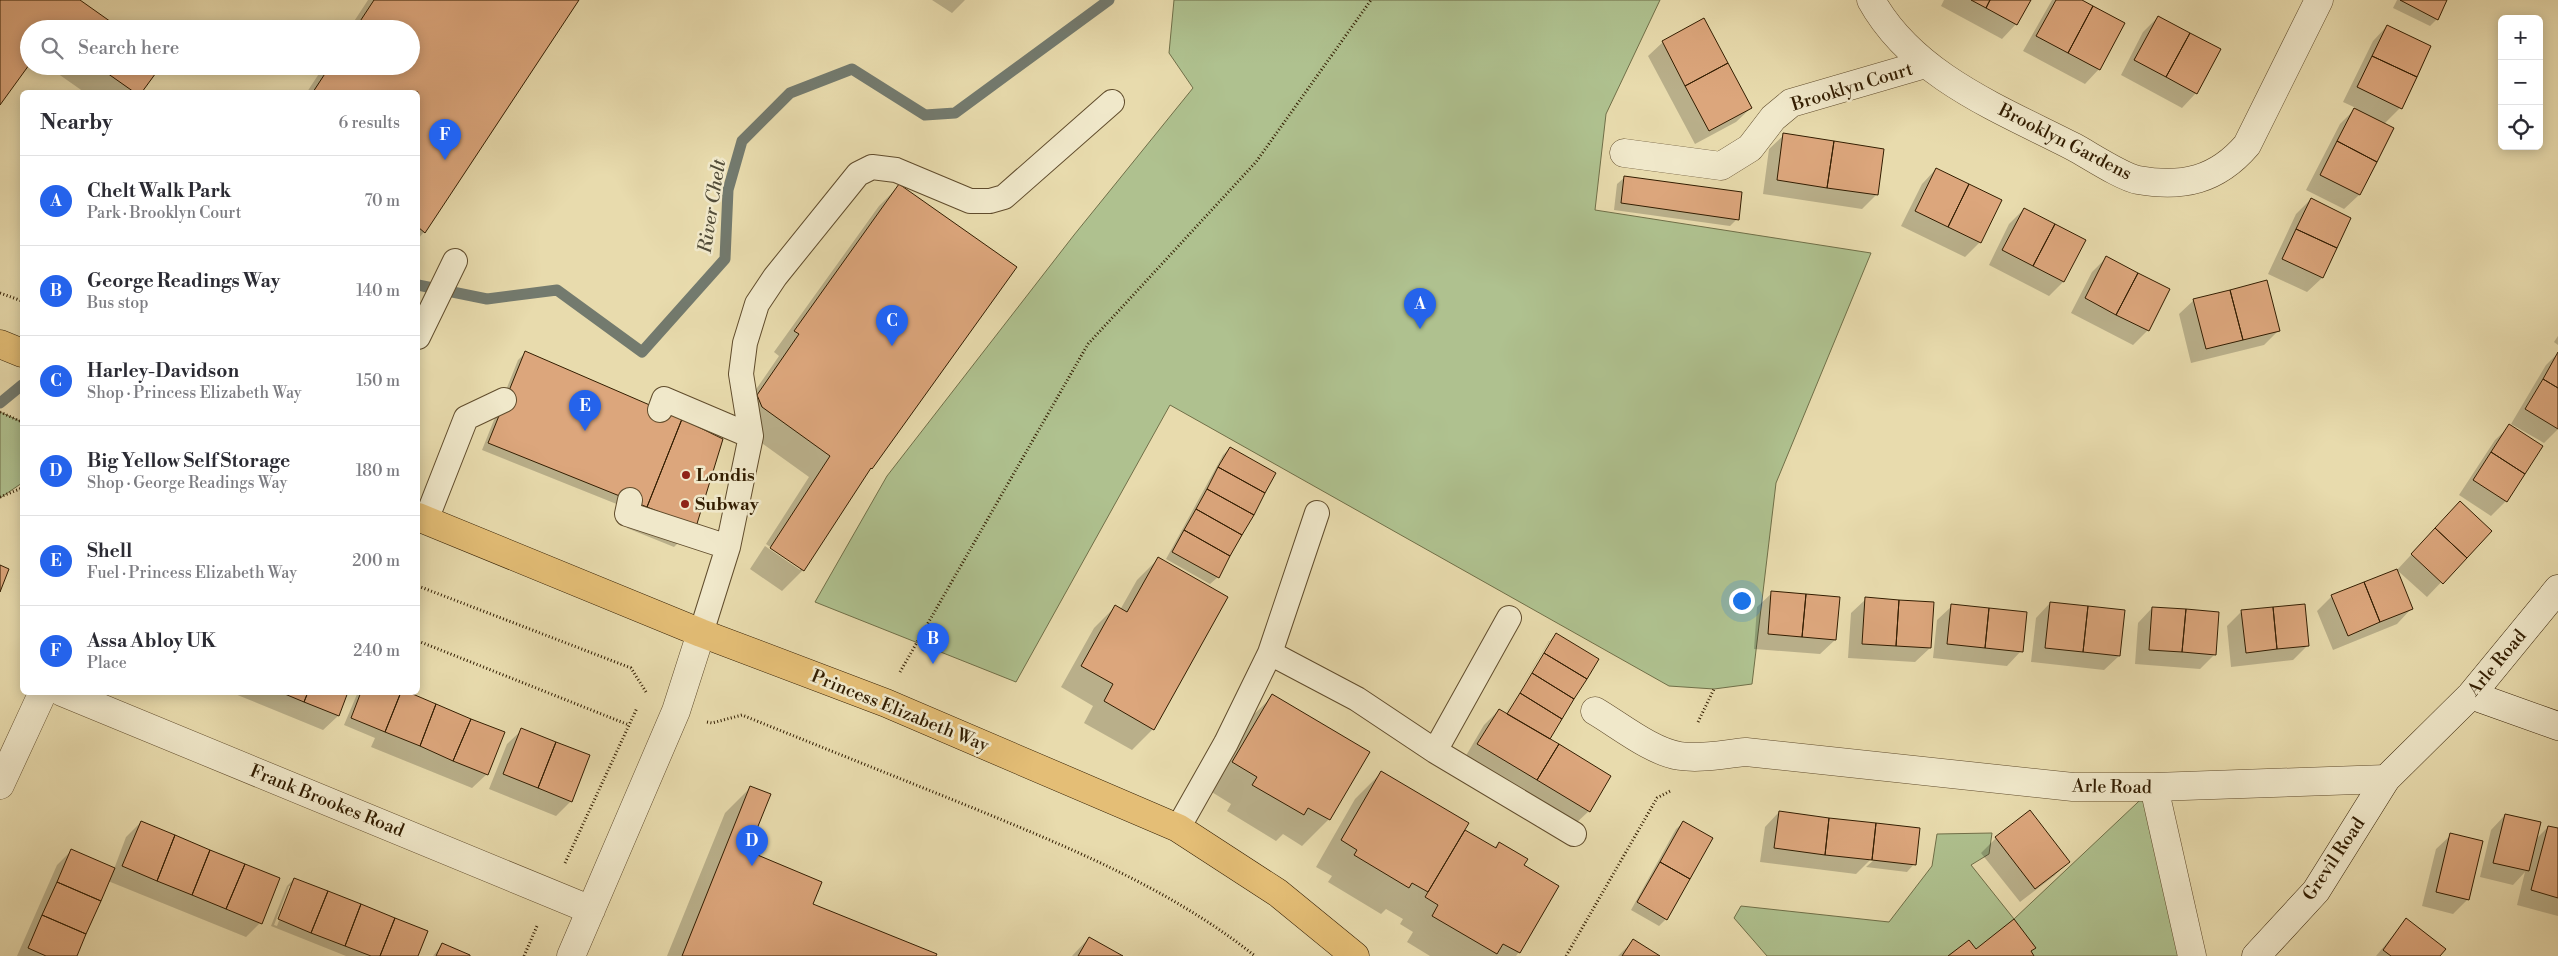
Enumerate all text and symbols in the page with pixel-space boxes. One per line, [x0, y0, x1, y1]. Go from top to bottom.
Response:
map controls [2498, 15, 2543, 150]
button: + [2498, 15, 2543, 60]
search box [20, 20, 420, 75]
icon: search [38, 34, 66, 62]
text: Search here [78, 36, 179, 60]
street label: Brooklyn Court [1788, 57, 1916, 117]
button: − [2498, 60, 2543, 105]
street label: Brooklyn Gardens [1994, 98, 2136, 186]
button: locate [2498, 105, 2543, 150]
text: Nearby [40, 110, 113, 136]
text: 6 results [339, 113, 400, 133]
pin: F [429, 119, 461, 160]
water label: River Chelt [693, 157, 731, 256]
text: Chelt Walk Park [87, 179, 231, 203]
text: A [50, 191, 62, 211]
text: 70 m [364, 191, 400, 211]
text: Park · Brooklyn Court [87, 203, 241, 223]
text: George Readings Way [87, 269, 280, 293]
text: B [50, 281, 62, 301]
text: 140 m [356, 281, 400, 301]
pin: A [1404, 288, 1436, 329]
text: Bus stop [87, 293, 149, 313]
pin: C [876, 305, 908, 346]
text: Harley-Davidson [87, 359, 239, 383]
text: C [50, 371, 62, 391]
text: 150 m [356, 371, 400, 391]
text: Shop · Princess Elizabeth Way [87, 383, 302, 403]
pin: E [569, 390, 601, 431]
text: Big Yellow Self Storage [87, 449, 290, 473]
text: D [50, 461, 62, 481]
text: 180 m [356, 461, 400, 481]
place label: Londis [696, 464, 755, 487]
marker: Londis [680, 469, 692, 481]
text: Shop · George Readings Way [87, 473, 287, 493]
place label: Subway [695, 493, 760, 516]
marker: Subway [679, 498, 691, 510]
text: Shell [87, 539, 132, 563]
text: E [50, 551, 62, 571]
text: 200 m [352, 551, 400, 571]
text: Fuel · Princess Elizabeth Way [87, 563, 297, 583]
your location [1729, 588, 1755, 614]
pin: B [917, 623, 949, 664]
street label: Arle Road [2462, 624, 2532, 702]
text: Assa Abloy UK [87, 629, 216, 653]
text: F [50, 641, 62, 661]
text: 240 m [353, 641, 400, 661]
text: Place [87, 653, 127, 673]
street label: Princess Elizabeth Way [808, 665, 992, 757]
street label: Frank Brookes Road [246, 760, 408, 843]
street label: Arle Road [2071, 775, 2153, 799]
street label: Grevil Road [2298, 812, 2371, 905]
pin: D [736, 825, 768, 866]

